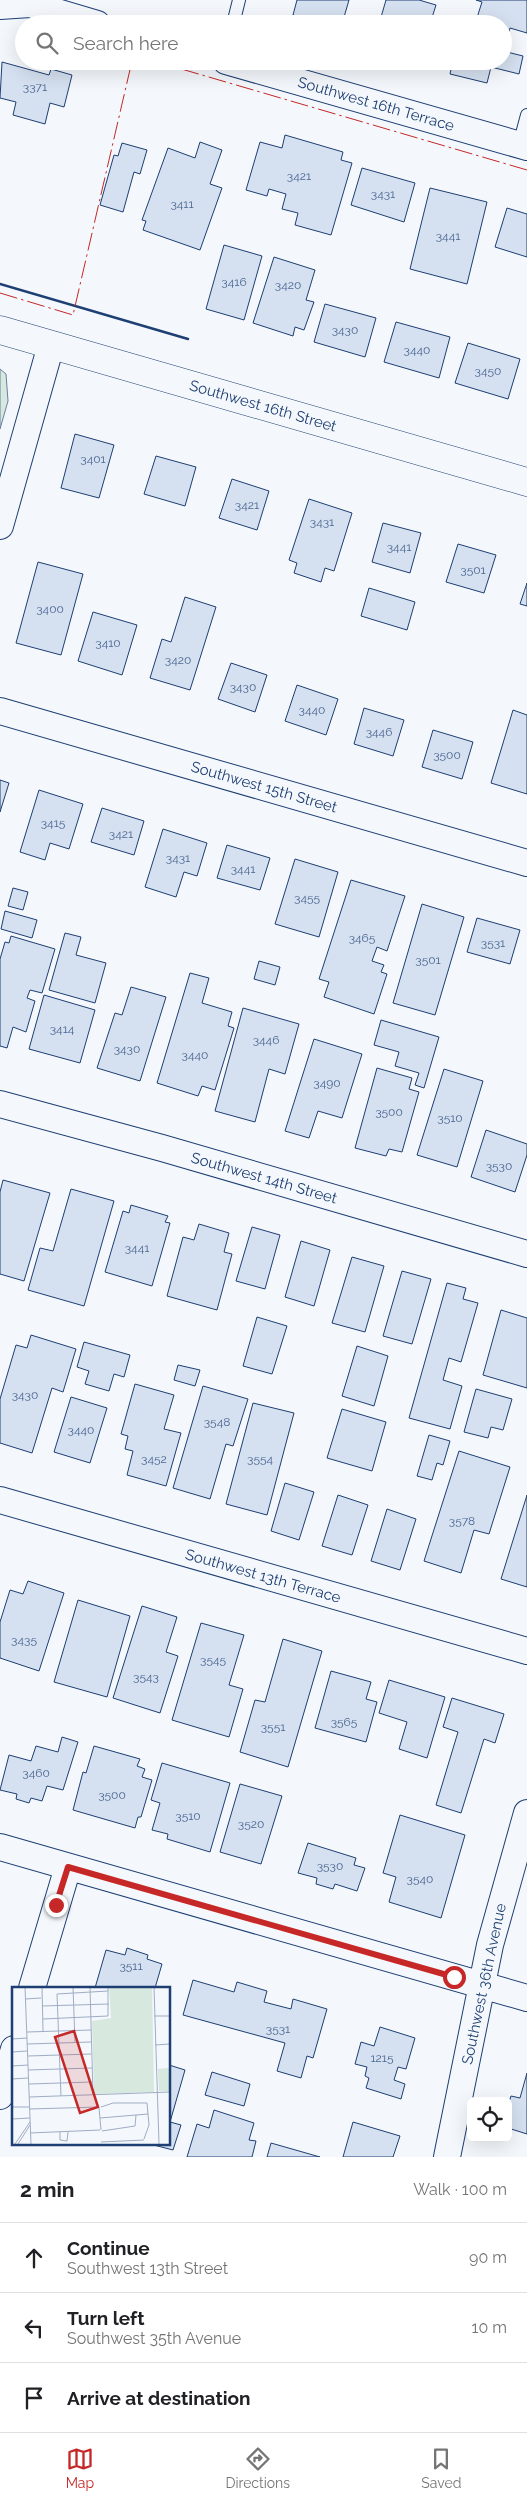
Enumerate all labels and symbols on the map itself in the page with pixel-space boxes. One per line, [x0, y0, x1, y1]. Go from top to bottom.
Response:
street label: Southwest 16th Terrace [296, 73, 456, 135]
house number: 3371 [23, 80, 47, 94]
house number: 3421 [287, 169, 311, 183]
house number: 3431 [371, 187, 395, 201]
house number: 3411 [170, 197, 194, 211]
house number: 3441 [436, 229, 460, 243]
house number: 3416 [221, 275, 247, 289]
house number: 3420 [275, 278, 301, 292]
house number: 3430 [332, 323, 358, 337]
house number: 3440 [404, 343, 430, 357]
house number: 3450 [475, 364, 501, 378]
street label: Southwest 16th Street [187, 376, 339, 436]
house number: 3401 [80, 452, 106, 466]
house number: 3421 [235, 498, 259, 512]
house number: 3431 [310, 515, 334, 529]
house number: 3441 [387, 540, 411, 554]
house number: 3501 [460, 563, 486, 577]
house number: 3400 [36, 602, 64, 616]
house number: 3410 [95, 636, 121, 650]
house number: 3420 [165, 653, 191, 667]
house number: 3430 [230, 680, 256, 694]
house number: 3440 [299, 703, 325, 717]
house number: 3446 [366, 725, 392, 739]
house number: 3500 [433, 748, 461, 762]
street label: Southwest 15th Street [189, 758, 339, 816]
house number: 3415 [41, 816, 66, 830]
house number: 3421 [109, 827, 133, 841]
house number: 3431 [166, 851, 190, 865]
house number: 3441 [231, 862, 255, 876]
house number: 3455 [294, 891, 320, 905]
house number: 3465 [349, 931, 376, 945]
house number: 3531 [481, 936, 505, 950]
house number: 3501 [415, 953, 441, 967]
house number: 3414 [50, 1022, 75, 1036]
house number: 3446 [253, 1033, 279, 1047]
house number: 3430 [114, 1042, 140, 1056]
house number: 3440 [182, 1048, 208, 1062]
house number: 3490 [313, 1076, 341, 1090]
house number: 3500 [375, 1105, 403, 1119]
house number: 3510 [437, 1111, 463, 1125]
street label: Southwest 14th Street [189, 1149, 339, 1207]
house number: 3530 [486, 1159, 512, 1173]
house number: 3441 [125, 1241, 149, 1255]
house number: 3430 [12, 1388, 38, 1402]
house number: 3548 [204, 1415, 230, 1429]
house number: 3440 [68, 1423, 94, 1437]
house number: 3452 [141, 1452, 167, 1466]
house number: 3554 [247, 1452, 273, 1466]
house number: 3578 [449, 1514, 475, 1528]
street label: Southwest 13th Terrace [183, 1545, 343, 1607]
house number: 3435 [11, 1633, 37, 1647]
house number: 3545 [200, 1653, 226, 1667]
house number: 3543 [133, 1670, 159, 1684]
house number: 3565 [331, 1715, 358, 1729]
house number: 3551 [261, 1720, 285, 1734]
house number: 3460 [22, 1766, 50, 1780]
house number: 3500 [98, 1788, 126, 1802]
house number: 3510 [175, 1809, 201, 1823]
house number: 3520 [238, 1817, 264, 1831]
house number: 3530 [317, 1859, 343, 1873]
house number: 3540 [407, 1872, 433, 1886]
route end [45, 1894, 68, 1917]
street label: Southwest 36th Avenue [458, 1902, 510, 2066]
house number: 3511 [119, 1959, 143, 1973]
route start [443, 1966, 466, 1989]
inset map [12, 1987, 170, 2144]
house number: 3531 [266, 2022, 290, 2036]
house number: 1215 [370, 2051, 394, 2065]

